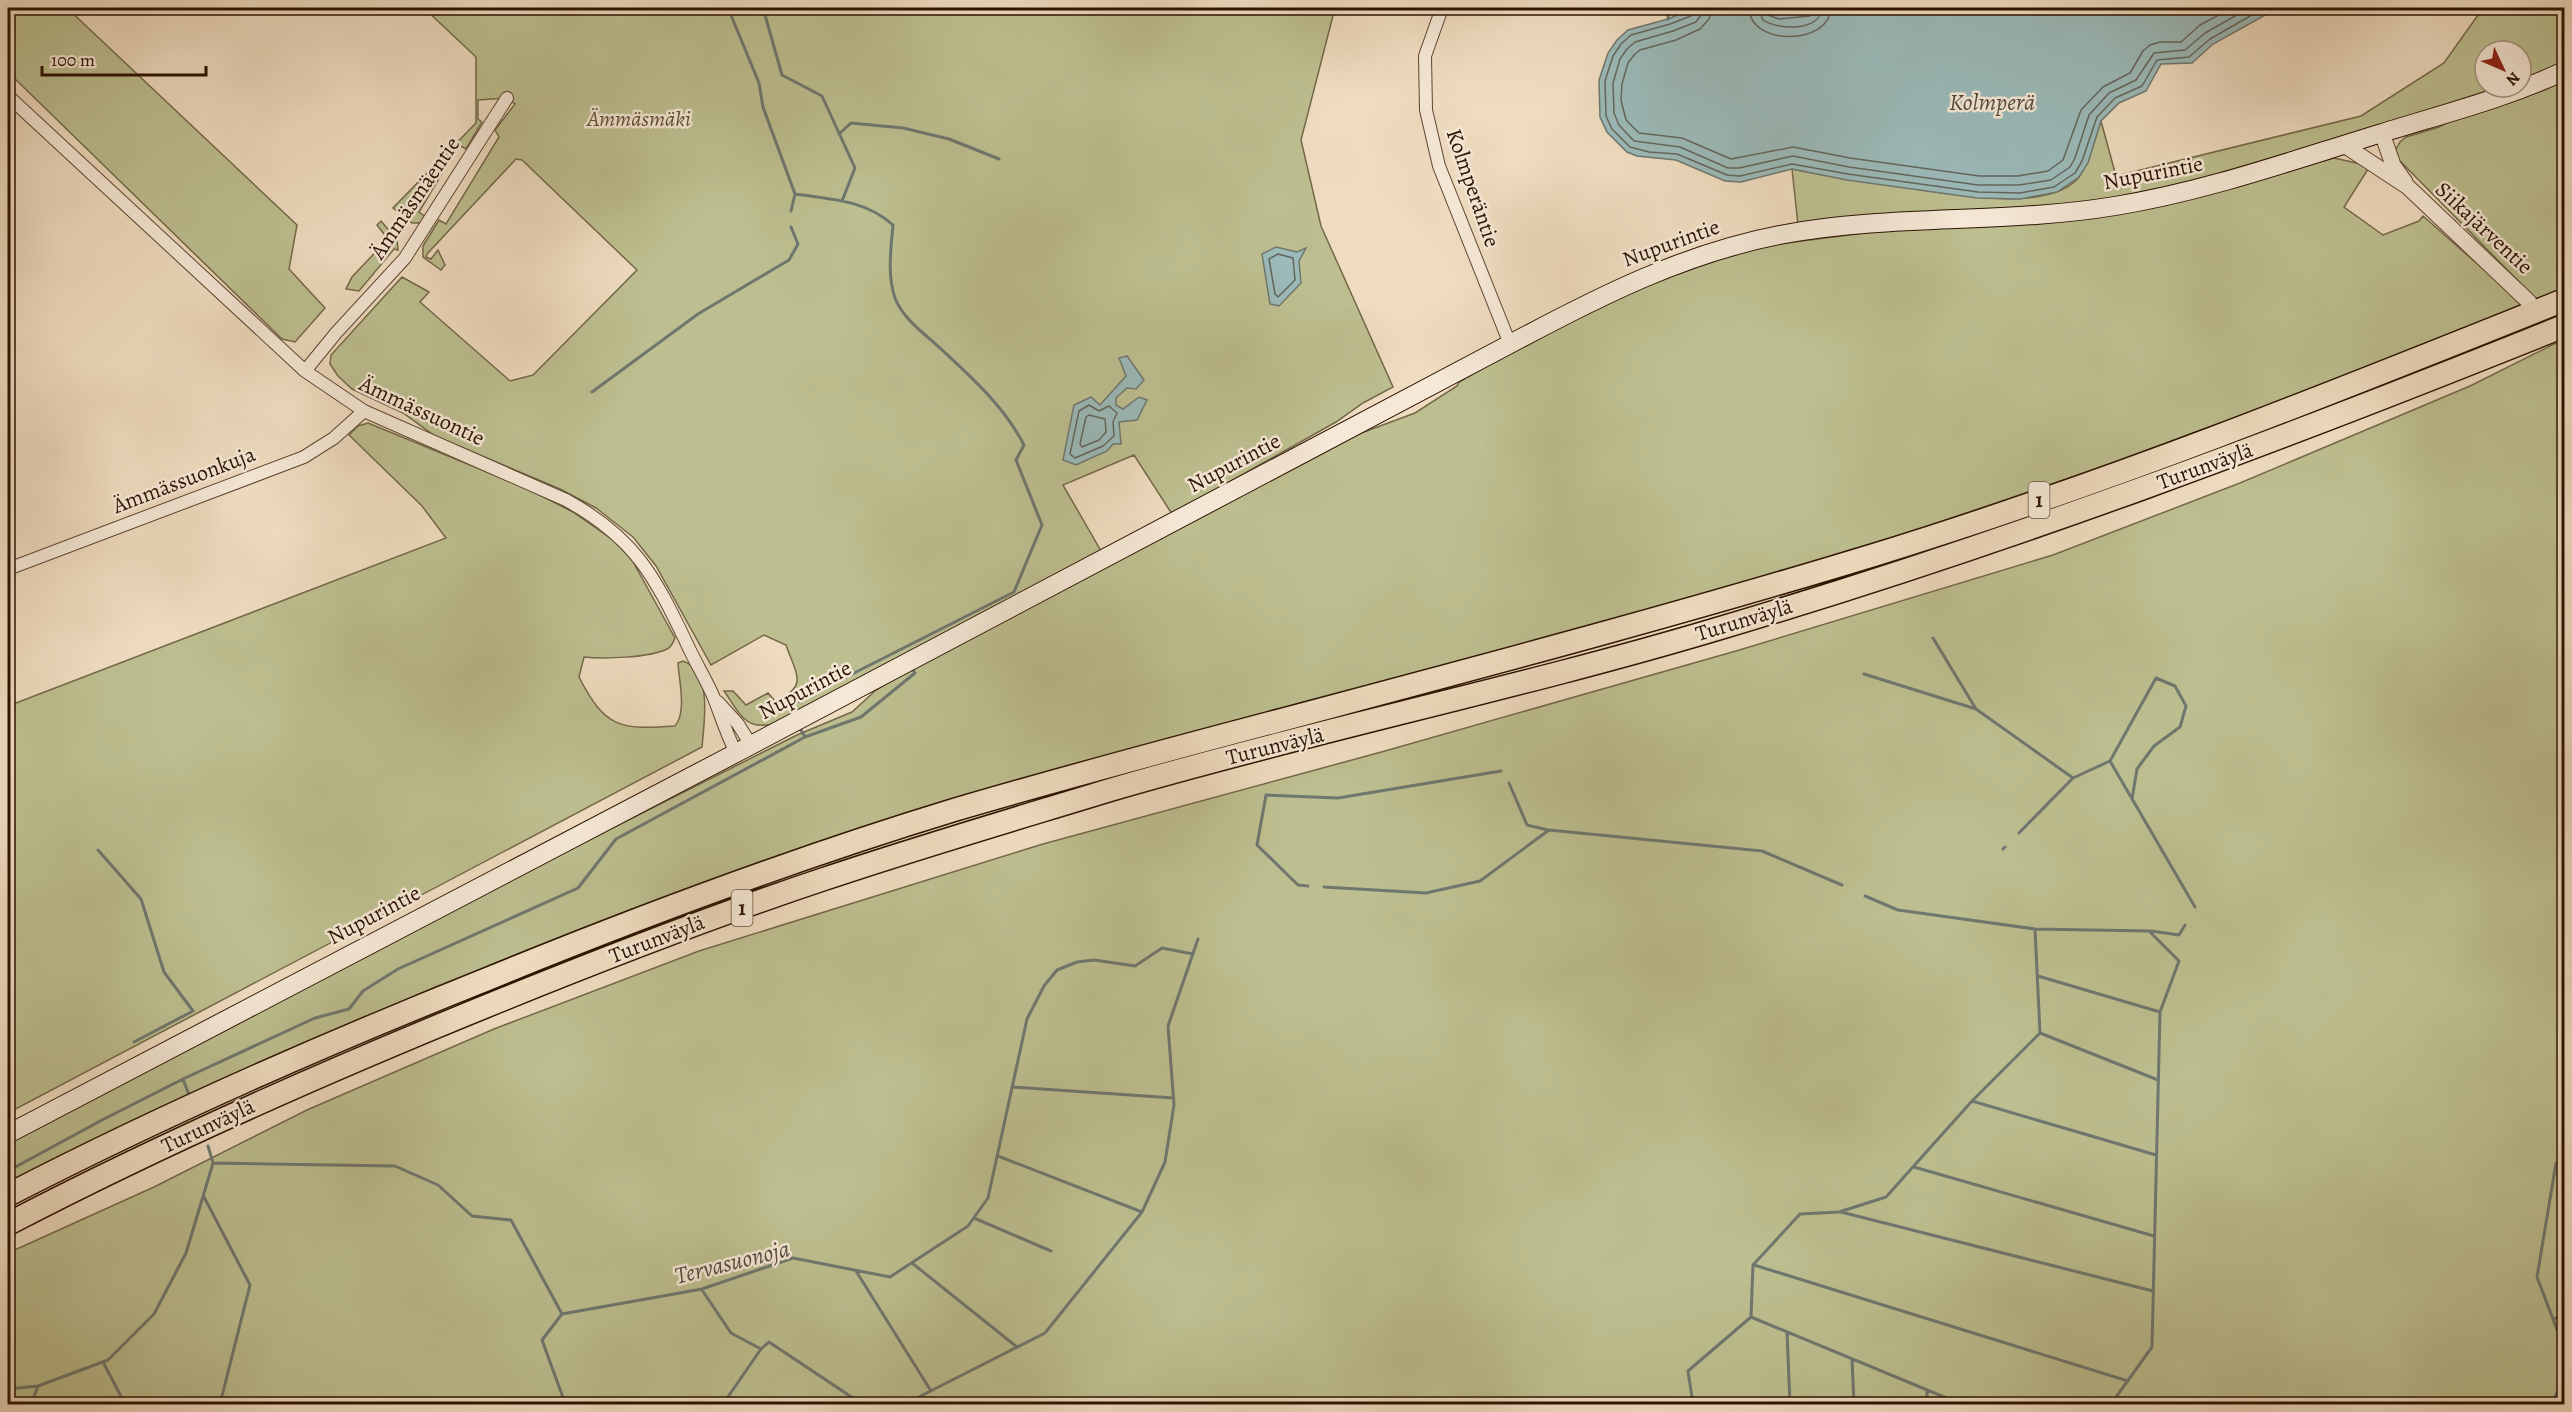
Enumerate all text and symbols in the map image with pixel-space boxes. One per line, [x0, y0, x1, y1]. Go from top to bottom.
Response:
scale bar [42, 39, 206, 77]
north arrow [2473, 39, 2533, 99]
text: 100 m [51, 48, 95, 72]
text: N [2501, 67, 2525, 91]
water label: Kolmperä [1949, 86, 2035, 118]
park label: Ämmäsmäki [586, 104, 691, 134]
street label: Kolmperäntie [1439, 125, 1507, 251]
street label: Ämmäsmäentie [362, 131, 467, 266]
street label: Nupurintie [2100, 149, 2206, 197]
street label: Siikajärventie [2429, 175, 2539, 281]
street label: Nupurintie [1618, 212, 1724, 274]
street label: Ämmässuontie [353, 368, 490, 453]
street label: Nupurintie [1182, 426, 1286, 500]
street label: Turunväylä [2153, 435, 2258, 497]
street label: Ämmässuonkuja [107, 439, 260, 521]
road number: 1 [2028, 482, 2050, 518]
street label: Turunväylä [1692, 591, 1797, 649]
street label: Nupurintie [753, 653, 857, 727]
street label: Turunväylä [1223, 719, 1328, 773]
street label: Nupurintie [322, 878, 426, 952]
road number: 1 [732, 890, 752, 926]
street label: Turunväylä [605, 907, 710, 971]
street label: Turunväylä [156, 1091, 260, 1161]
water label: Tervasuonoja [671, 1232, 793, 1292]

